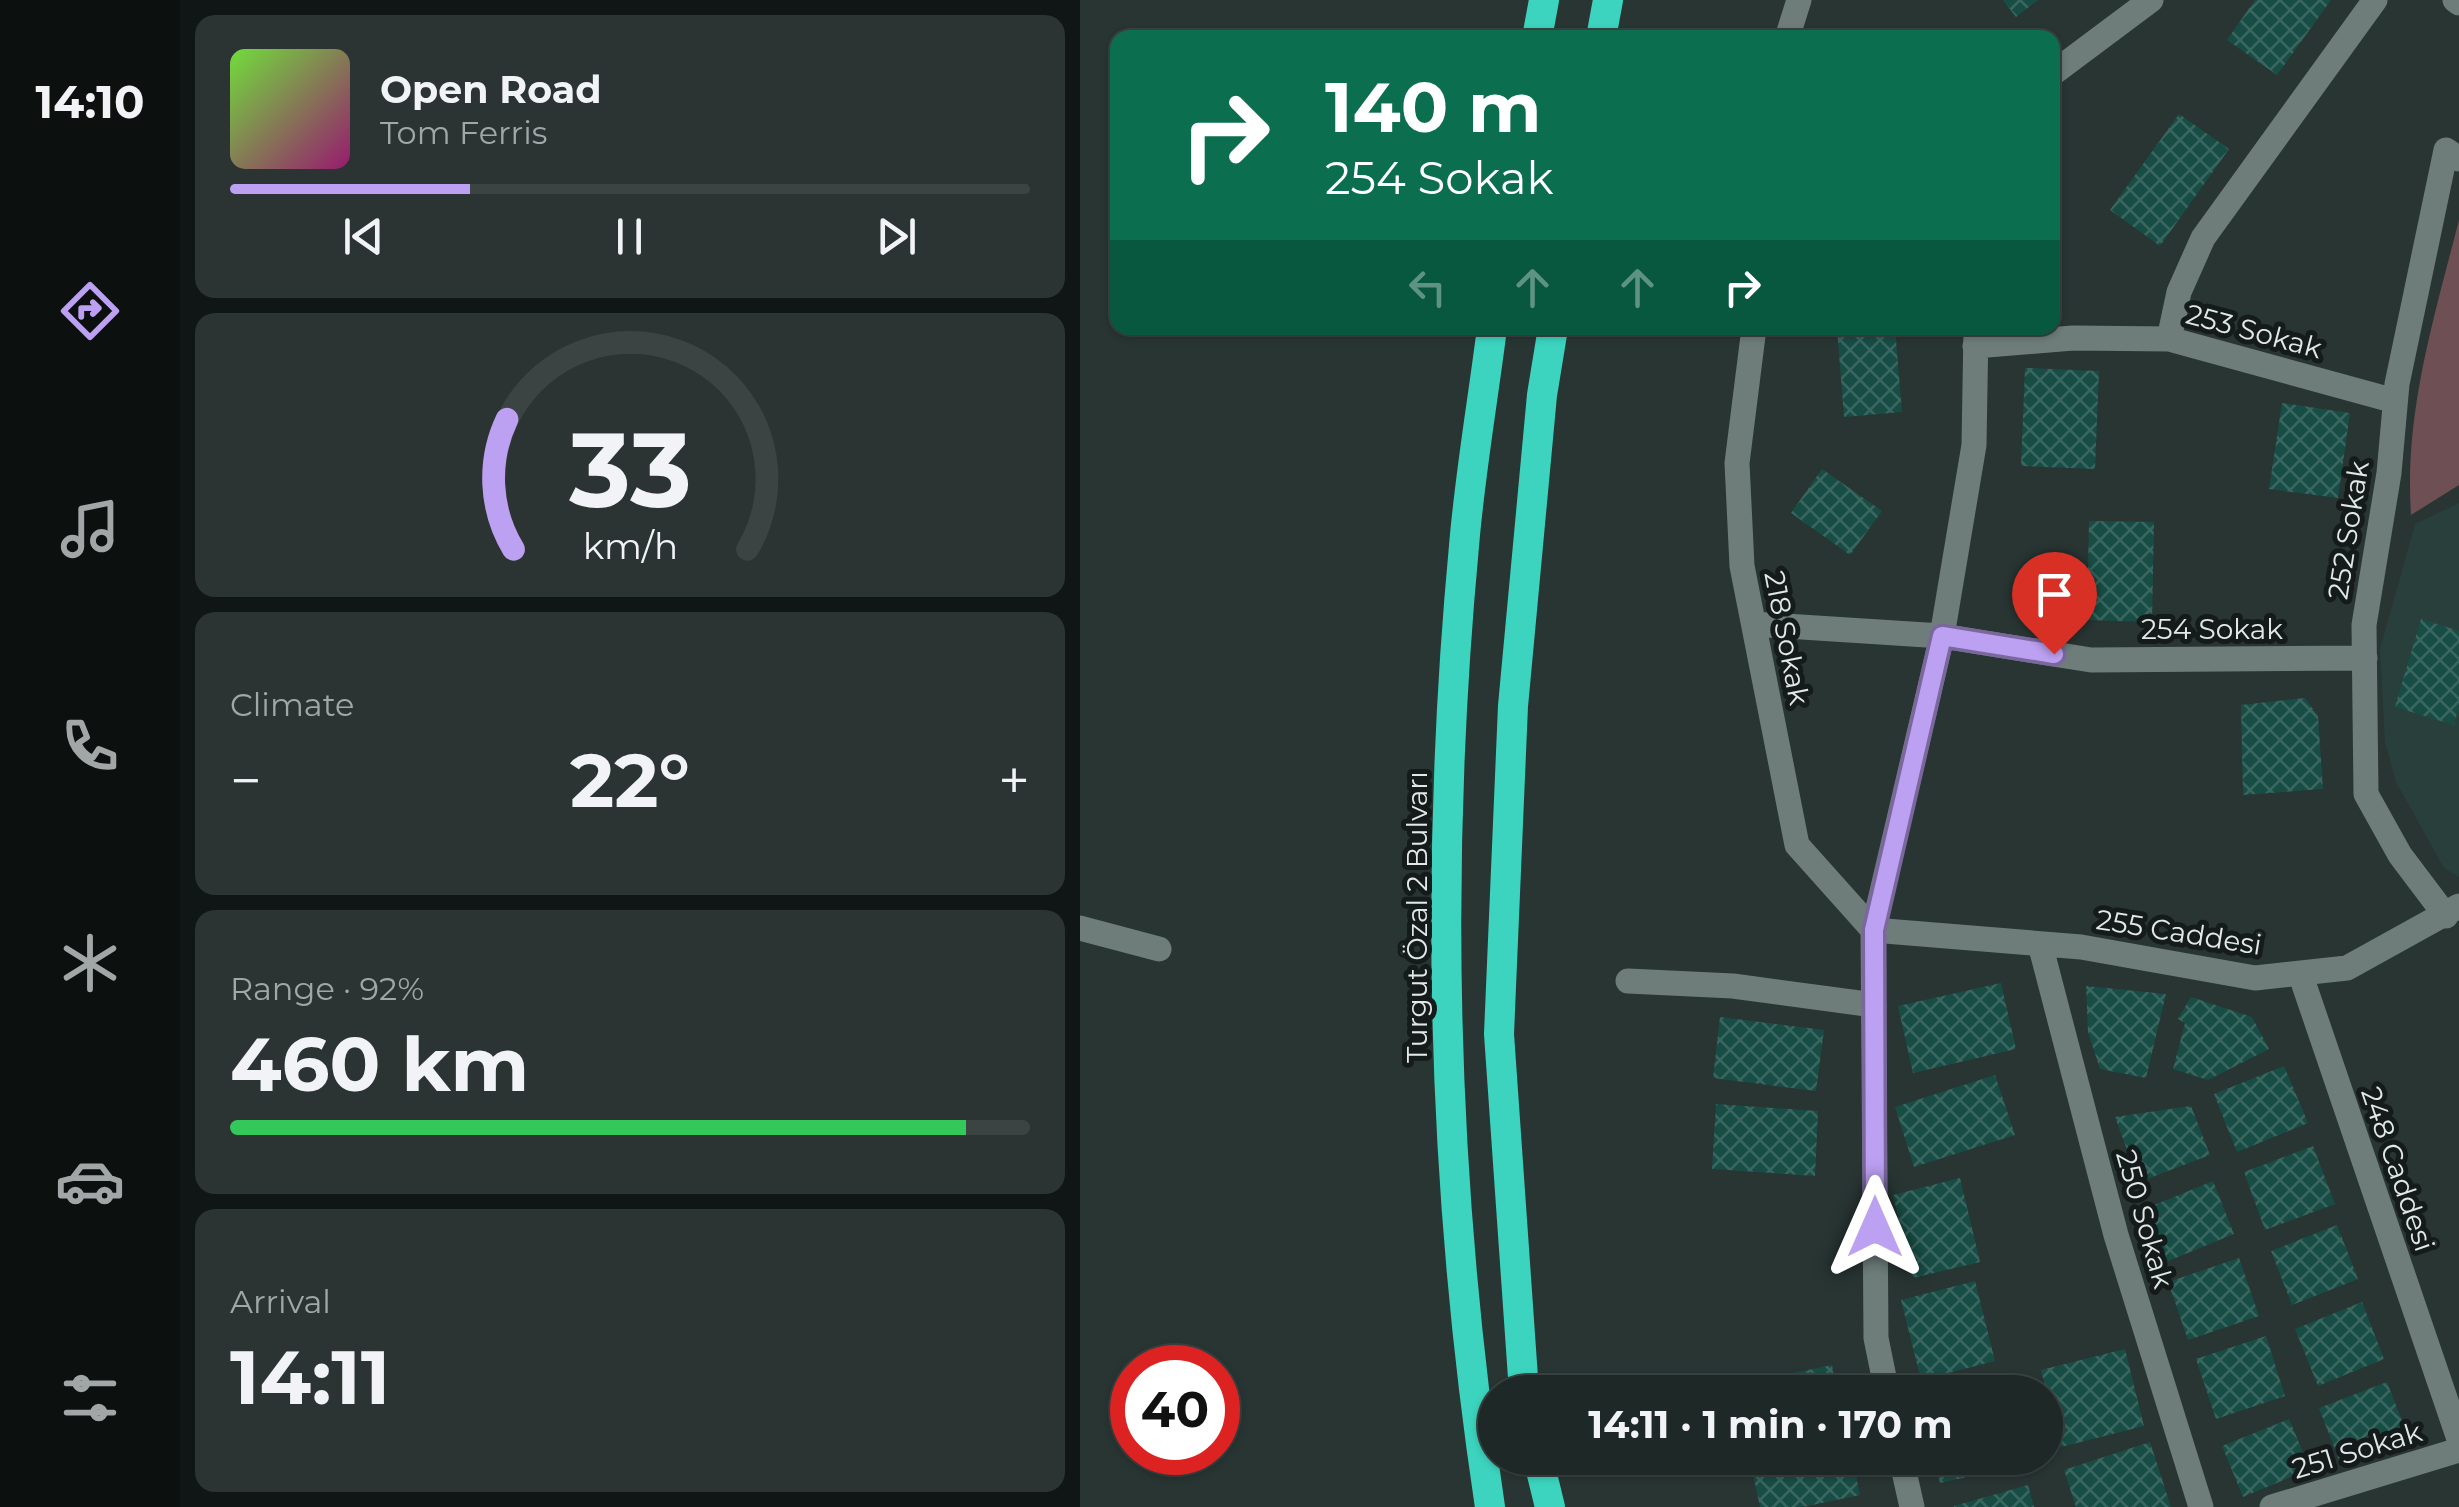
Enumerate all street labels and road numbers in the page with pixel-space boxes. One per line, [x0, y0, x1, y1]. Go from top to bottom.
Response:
street label: 253 Sokak [2182, 297, 2326, 366]
street label: 252 Sokak [2320, 458, 2376, 601]
street label: 218 Sokak [1757, 568, 1817, 708]
street label: 254 Sokak [2141, 612, 2283, 646]
street label: Turgut Özal 2 Bulvarı [1400, 771, 1434, 1063]
street label: 255 Caddesi [2094, 902, 2264, 962]
street label: 248 Caddesi [2354, 1082, 2442, 1256]
street label: 250 Sokak [2109, 1146, 2181, 1292]
street label: 251 Sokak [2288, 1414, 2426, 1486]

